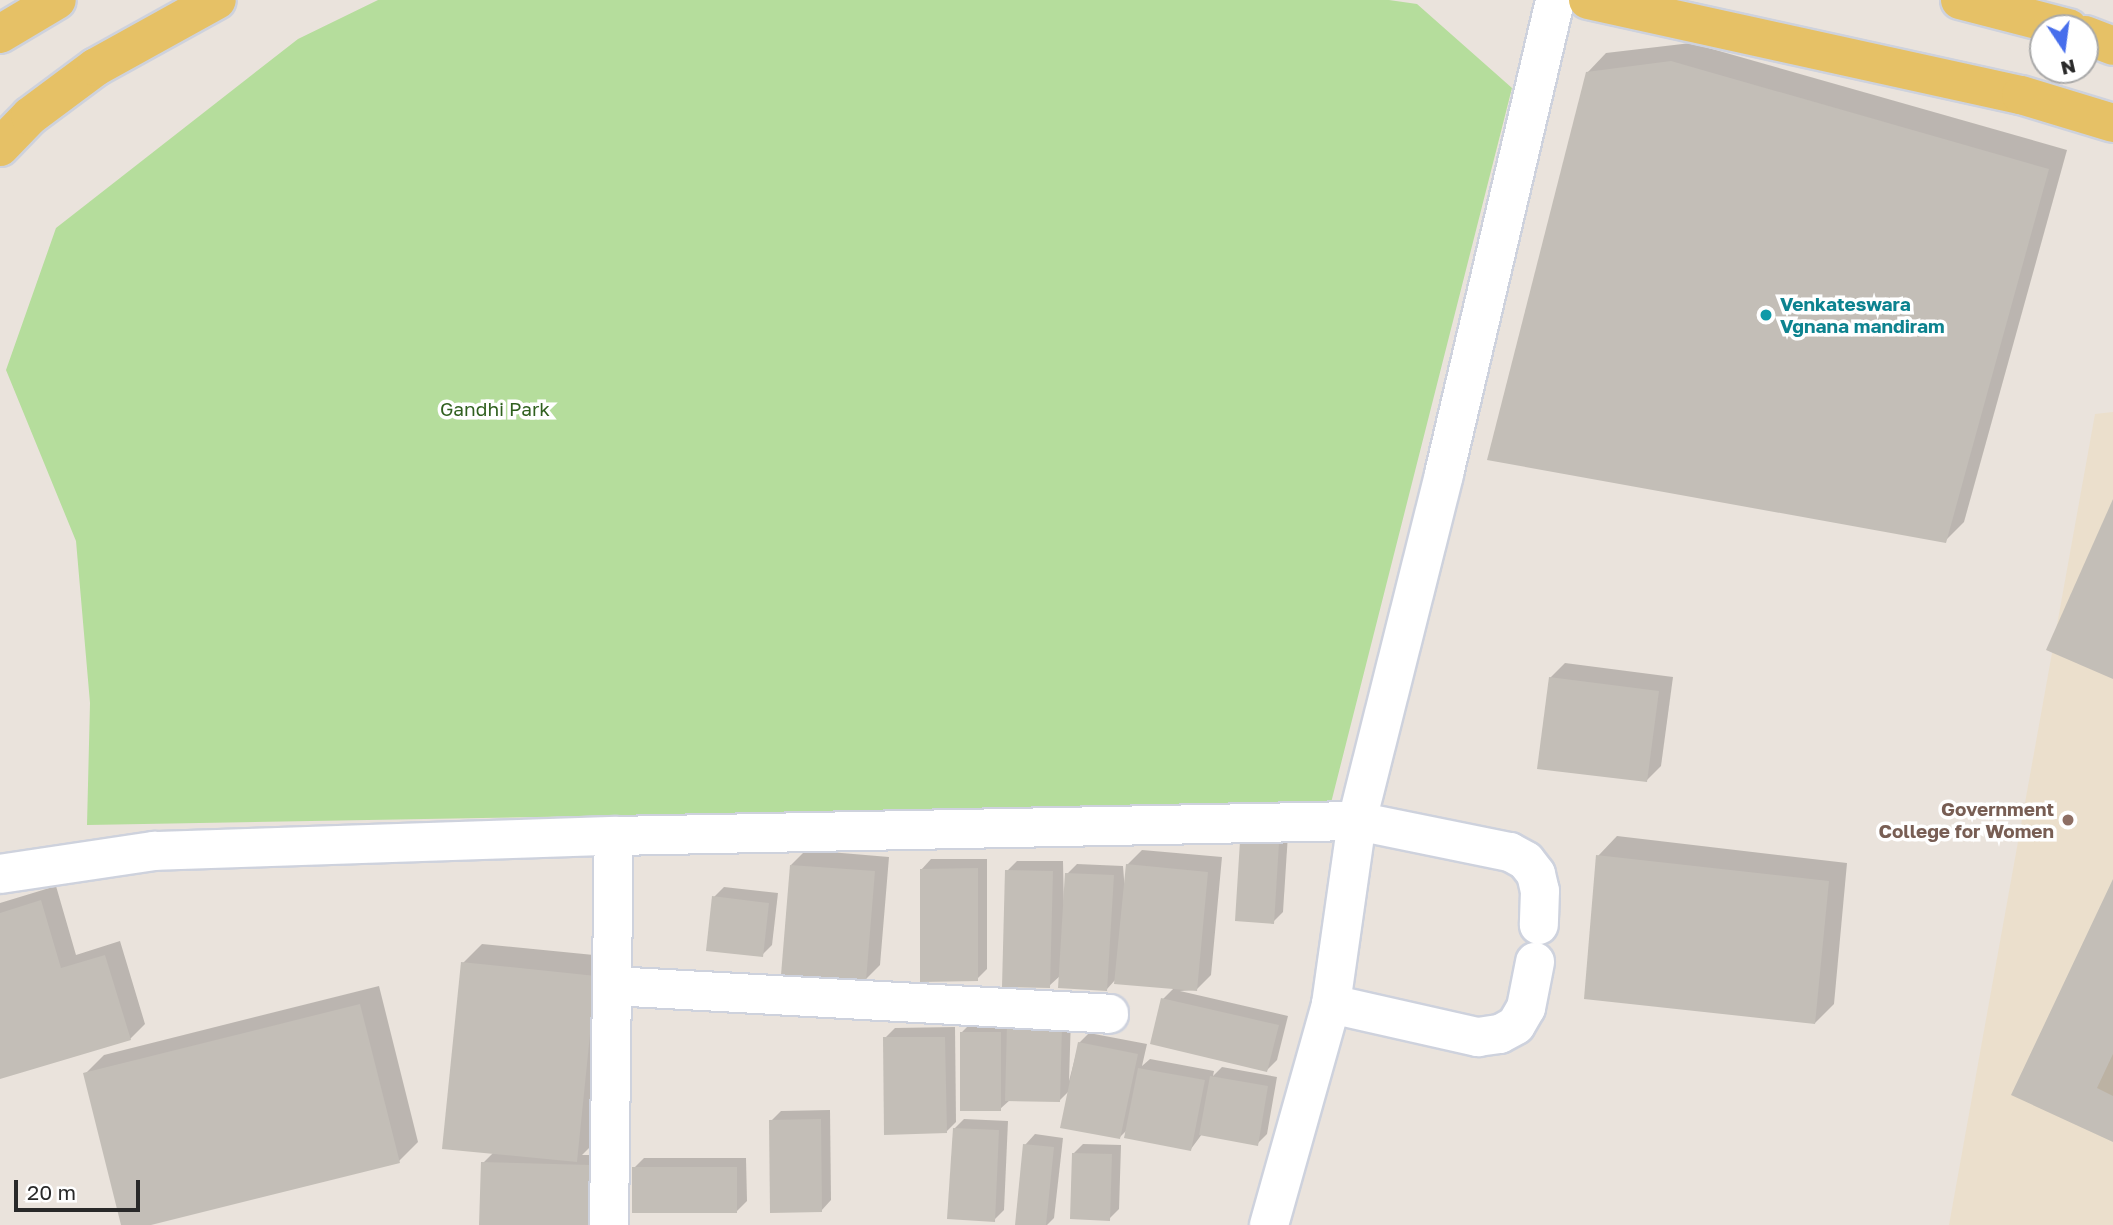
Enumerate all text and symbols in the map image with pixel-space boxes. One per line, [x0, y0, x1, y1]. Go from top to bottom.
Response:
north arrow [2029, 14, 2099, 84]
text: N [2059, 55, 2078, 81]
place label: Venkateswara Vgnana mandiram [1780, 293, 1945, 337]
marker: Venkateswara Vgnana mandiram [1758, 307, 1774, 323]
park label: Gandhi Park [440, 398, 550, 420]
place label: Government College for Women [1878, 798, 2054, 842]
marker: Government College for Women [2060, 812, 2076, 828]
scale bar [18, 1166, 144, 1210]
text: 20 m [27, 1179, 76, 1205]

